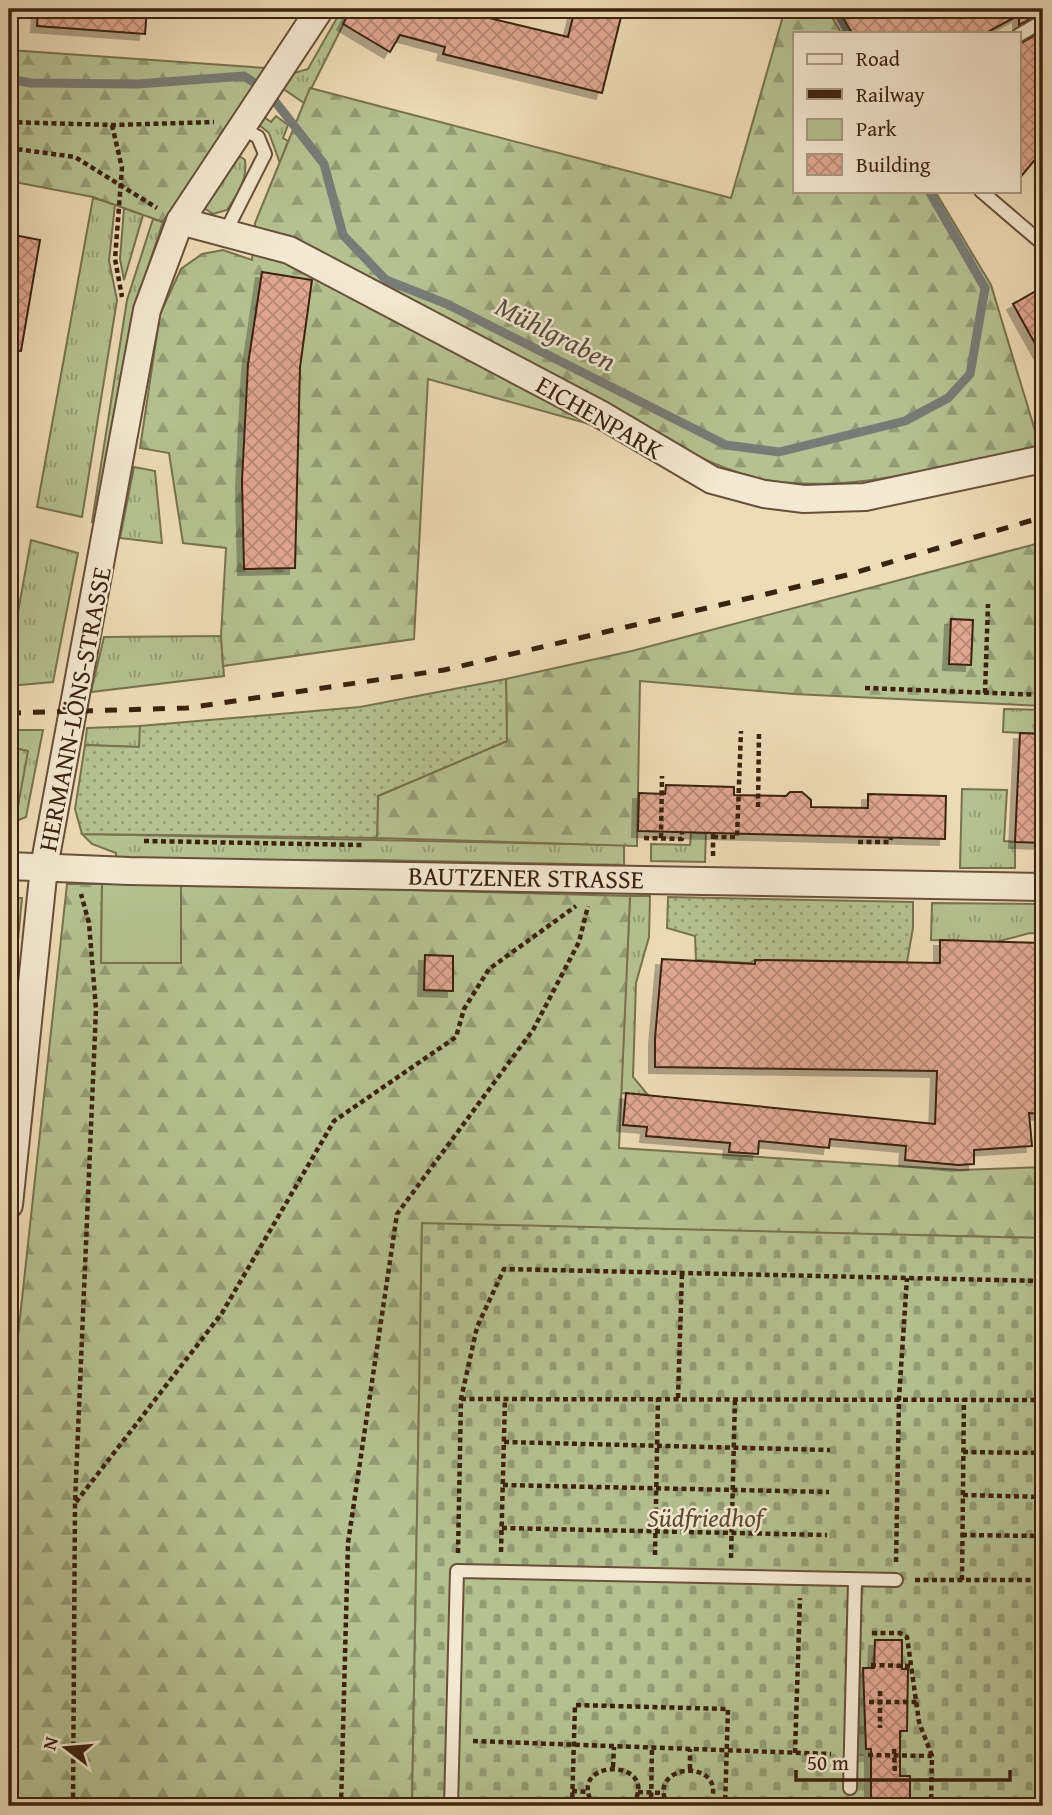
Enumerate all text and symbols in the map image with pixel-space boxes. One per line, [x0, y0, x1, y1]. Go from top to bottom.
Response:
legend [793, 32, 1020, 192]
text: Road [856, 43, 901, 74]
text: Railway [856, 79, 925, 110]
text: Park [856, 113, 897, 144]
text: Building [856, 149, 931, 180]
water label: Mühlgraben [489, 285, 623, 381]
street label: EICHENPARK [529, 365, 671, 470]
street label: HERMANN-LÖNS-STRASSE [27, 563, 121, 855]
street label: BAUTZENER STRASSE [408, 855, 644, 899]
park label: Südfriedhof [647, 1498, 768, 1537]
north arrow [32, 1714, 102, 1784]
text: N [34, 1733, 65, 1753]
scale bar [796, 1738, 1010, 1782]
text: 50 m [807, 1747, 849, 1778]

